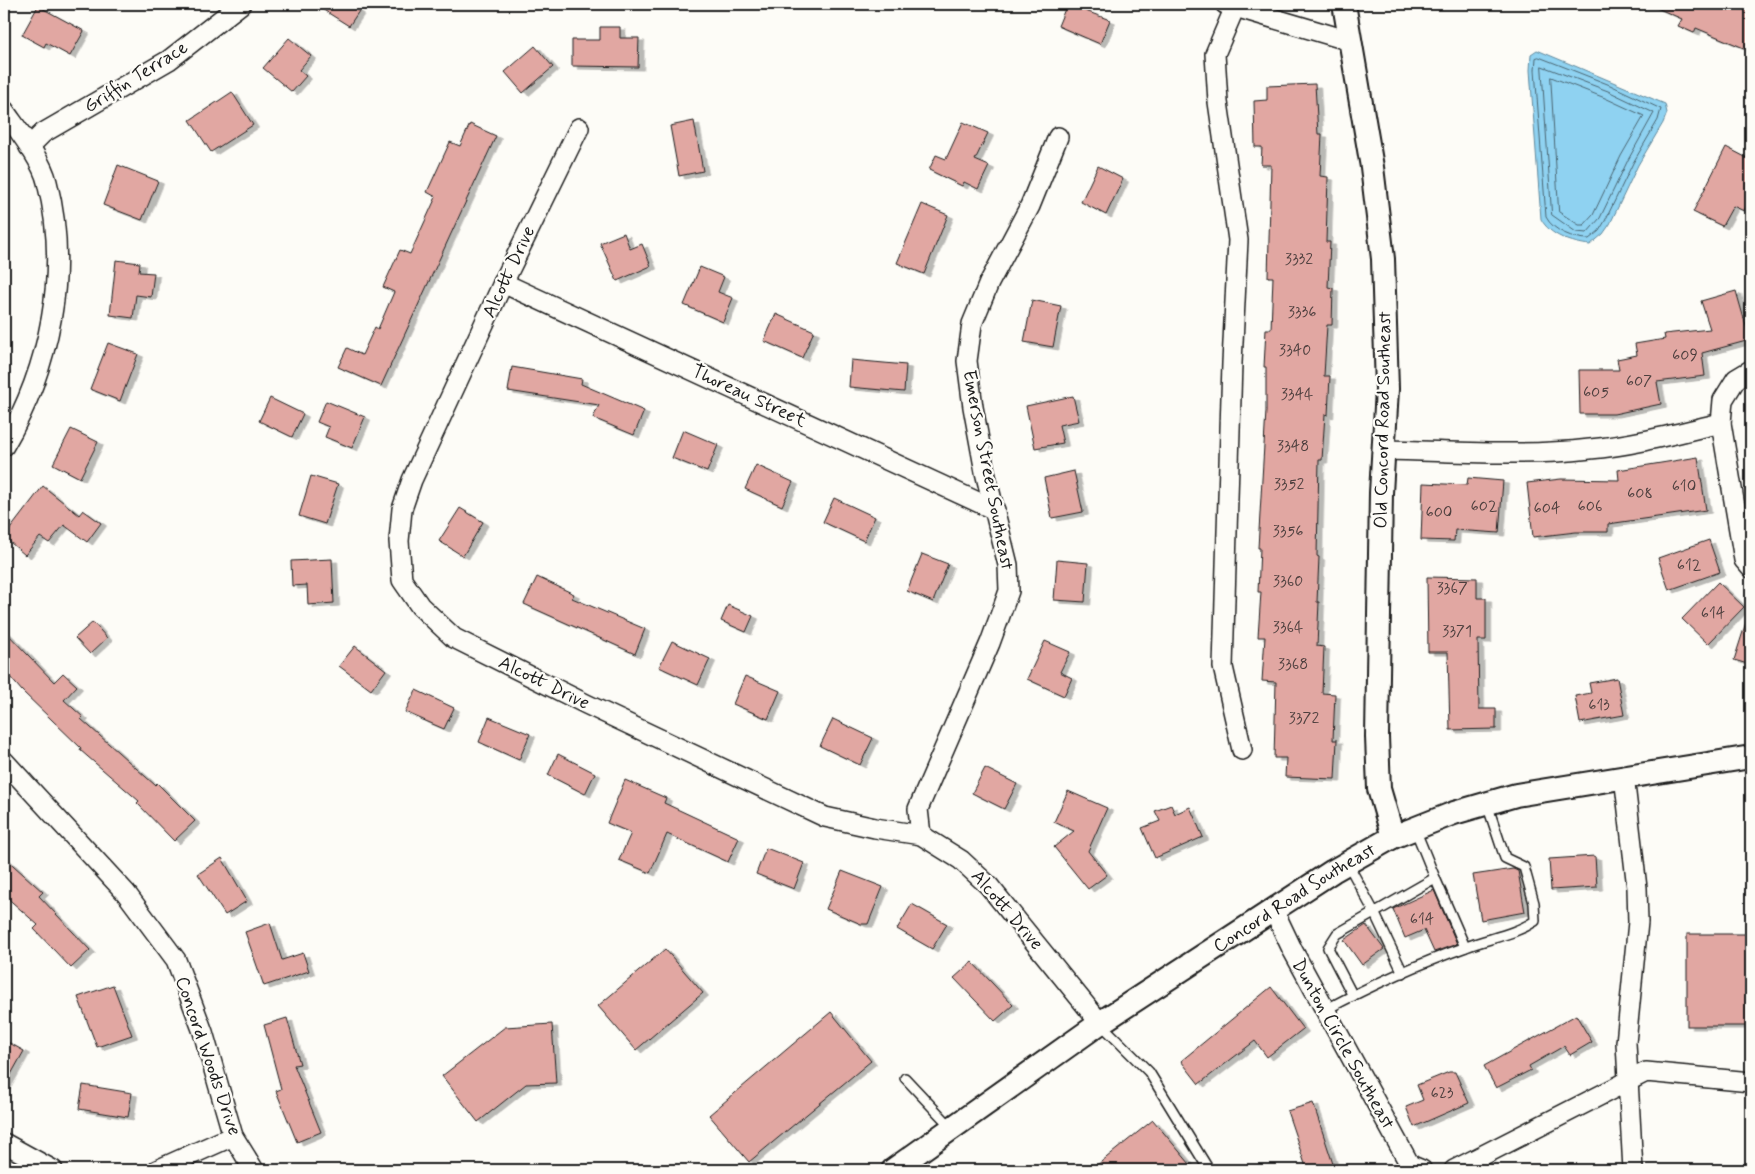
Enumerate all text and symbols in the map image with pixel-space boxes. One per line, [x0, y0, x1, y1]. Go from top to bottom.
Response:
street label: Griffin Terrace [79, 35, 193, 119]
street label: Alcott Drive [477, 222, 541, 322]
house number: 3332 [1285, 249, 1313, 270]
house number: 3336 [1288, 302, 1316, 323]
street label: Old Concord Road Southeast [1369, 311, 1397, 529]
house number: 3340 [1279, 340, 1311, 361]
house number: 609 [1672, 345, 1698, 366]
street label: Thoreau Street [688, 359, 810, 433]
street label: Emerson Street Southeast [956, 368, 1020, 572]
house number: 607 [1626, 371, 1652, 392]
house number: 605 [1583, 382, 1609, 403]
house number: 3344 [1281, 384, 1313, 405]
house number: 3348 [1277, 436, 1309, 457]
house number: 3352 [1274, 474, 1305, 495]
house number: 610 [1672, 476, 1696, 497]
house number: 608 [1627, 483, 1653, 504]
house number: 602 [1471, 496, 1498, 517]
house number: 606 [1578, 496, 1602, 517]
house number: 604 [1534, 498, 1560, 519]
house number: 600 [1426, 502, 1452, 523]
house number: 3356 [1272, 521, 1304, 542]
house number: 612 [1677, 555, 1702, 576]
house number: 3360 [1273, 571, 1303, 592]
house number: 3367 [1436, 578, 1468, 599]
house number: 614 [1701, 603, 1725, 624]
house number: 3364 [1273, 617, 1303, 638]
house number: 3371 [1442, 621, 1472, 642]
street label: Alcott Drive [494, 650, 594, 716]
house number: 3368 [1278, 654, 1308, 675]
house number: 613 [1588, 695, 1610, 716]
house number: 3372 [1289, 708, 1320, 729]
street label: Concord Road Southeast [1208, 837, 1380, 958]
street label: Alcott Drive [965, 865, 1049, 955]
house number: 614 [1410, 909, 1434, 930]
street label: Dunton Circle Southeast [1286, 954, 1400, 1134]
street label: Concord Woods Drive [169, 973, 247, 1139]
house number: 623 [1430, 1083, 1454, 1104]

